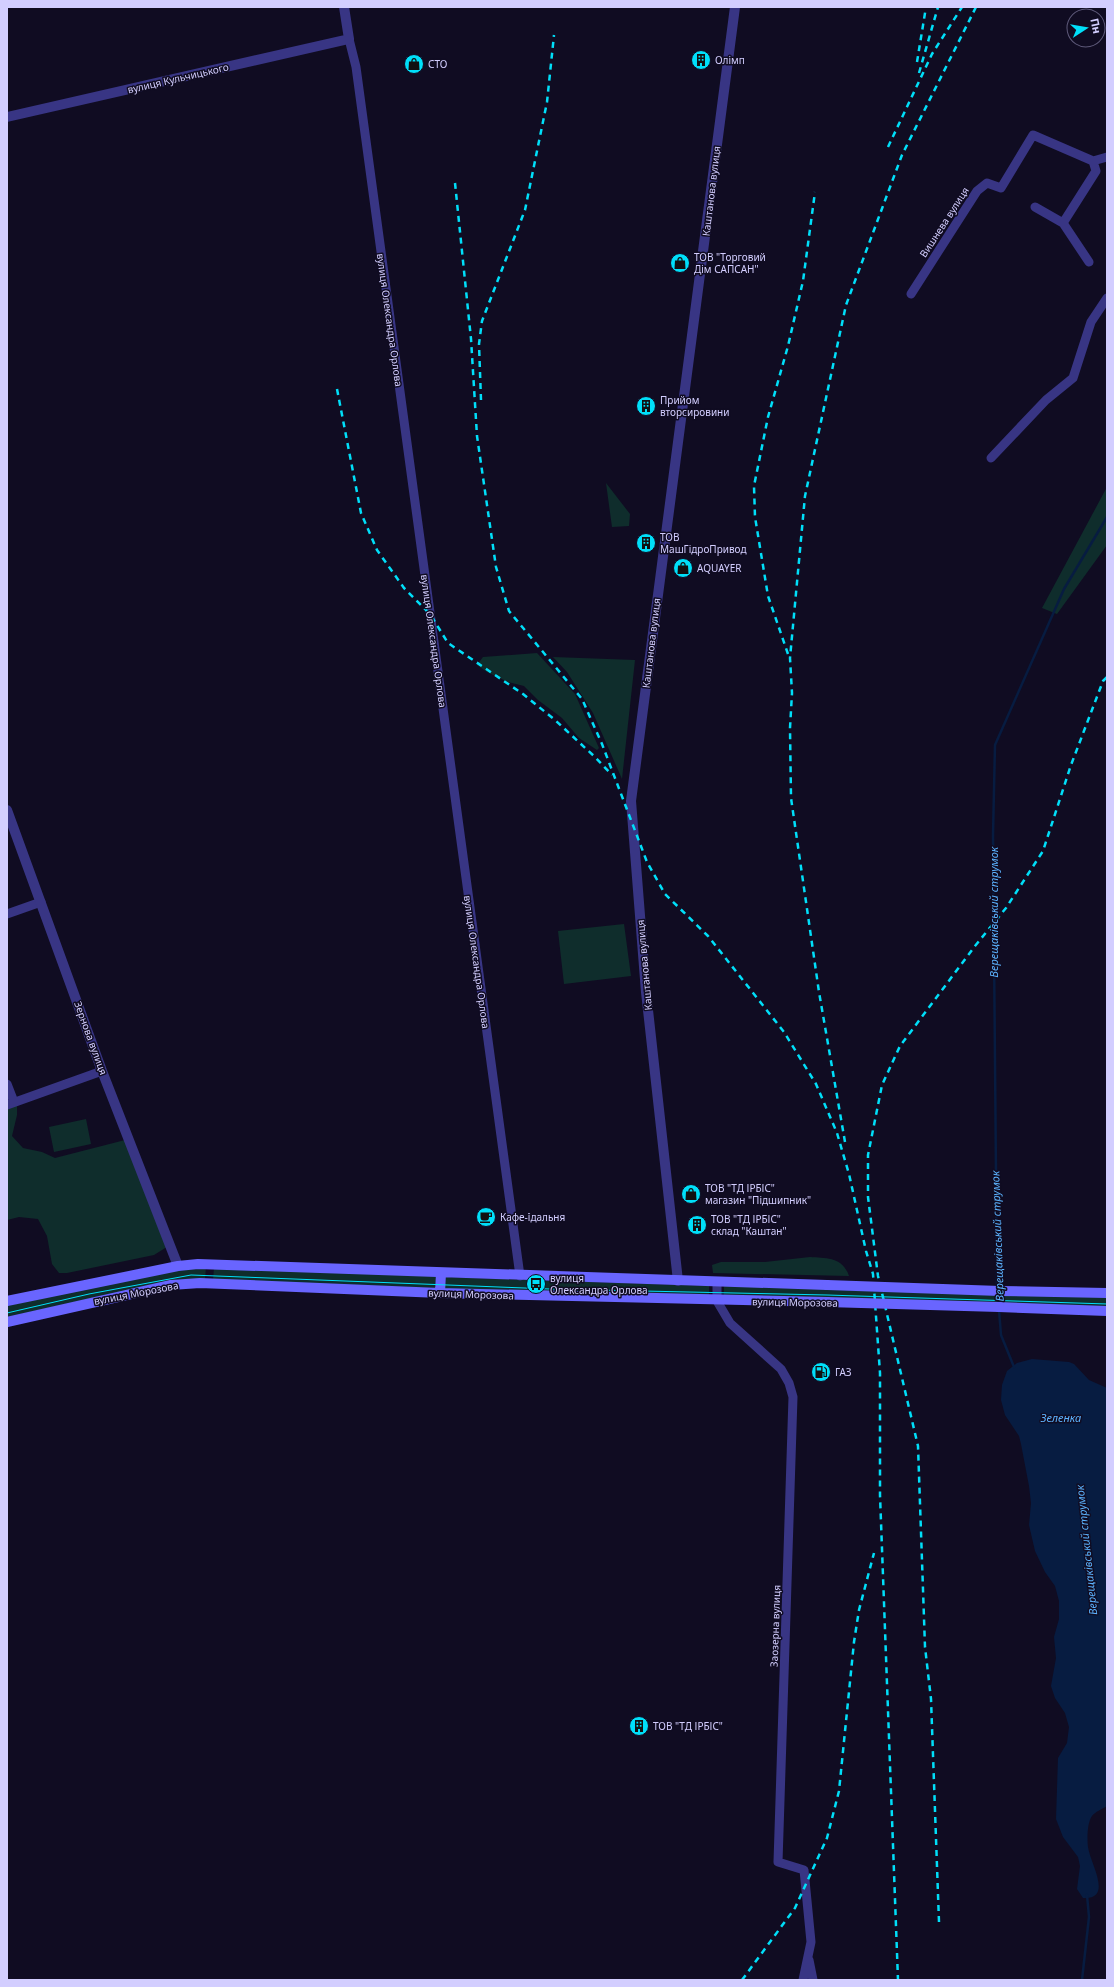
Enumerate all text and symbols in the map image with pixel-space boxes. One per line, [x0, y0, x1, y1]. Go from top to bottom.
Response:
north arrow [1066, 8, 1106, 48]
text: Пн [1087, 17, 1105, 35]
building icon: Олімп [690, 49, 712, 71]
shop icon: СТО [403, 53, 425, 75]
place label: Олімп [715, 53, 745, 67]
place label: СТО [428, 57, 448, 71]
street label: вулиця Кульчицького [126, 60, 230, 96]
street label: Каштанова вулиця [699, 145, 723, 237]
street label: Вишнева вулиця [916, 184, 972, 260]
place label: ТОВ "Торговий Дім САПСАН" [694, 250, 766, 276]
shop icon: ТОВ "Торговий Дім САПСАН" [669, 252, 691, 274]
street label: вулиця Олександра Орлова [374, 253, 406, 387]
place label: Прийом вторсировини [660, 393, 729, 419]
building icon: Прийом вторсировини [635, 395, 657, 417]
place label: ТОВ МашГідроПривод [660, 530, 747, 556]
building icon: ТОВ МашГідроПривод [635, 532, 657, 554]
shop icon: AQUAYER [672, 557, 694, 579]
place label: AQUAYER [697, 561, 742, 575]
street label: вулиця Олександра Орлова [418, 574, 450, 708]
street label: Каштанова вулиця [639, 597, 663, 689]
water label: Верещаківський струмок [986, 846, 1001, 977]
street label: вулиця Олександра Орлова [461, 895, 493, 1029]
street label: Каштанова вулиця [633, 919, 655, 1011]
street label: Зернова вулиця [71, 999, 111, 1077]
water label: Верещаківський струмок [987, 1170, 1007, 1302]
place label: ТОВ "ТД ІРБІС" магазин "Підшипник" [705, 1181, 811, 1207]
shop icon: ТОВ "ТД ІРБІС" магазин "Підшипник" [680, 1183, 702, 1205]
cafe icon: Кафе-їдальня [475, 1206, 497, 1228]
place label: Кафе-їдальня [500, 1210, 565, 1224]
place label: ТОВ "ТД ІРБІС" склад "Каштан" [711, 1212, 787, 1238]
building icon: ТОВ "ТД ІРБІС" склад "Каштан" [686, 1214, 708, 1236]
place label: вулиця Олександра Орлова [550, 1271, 648, 1297]
bus stop icon: вулиця Олександра Орлова [525, 1273, 547, 1295]
street label: вулиця Морозова [93, 1278, 179, 1308]
street label: вулиця Морозова [428, 1286, 514, 1302]
street label: вулиця Морозова [752, 1294, 838, 1310]
fuel station icon: ГАЗ [810, 1361, 832, 1383]
place label: ГАЗ [835, 1365, 852, 1379]
water label: Зеленка [1040, 1410, 1081, 1425]
water label: Верещаківський струмок [1072, 1484, 1100, 1616]
street label: Заозерна вулиця [767, 1585, 783, 1667]
building icon: ТОВ "ТД ІРБІС" [628, 1715, 650, 1737]
place label: ТОВ "ТД ІРБІС" [653, 1719, 723, 1733]

